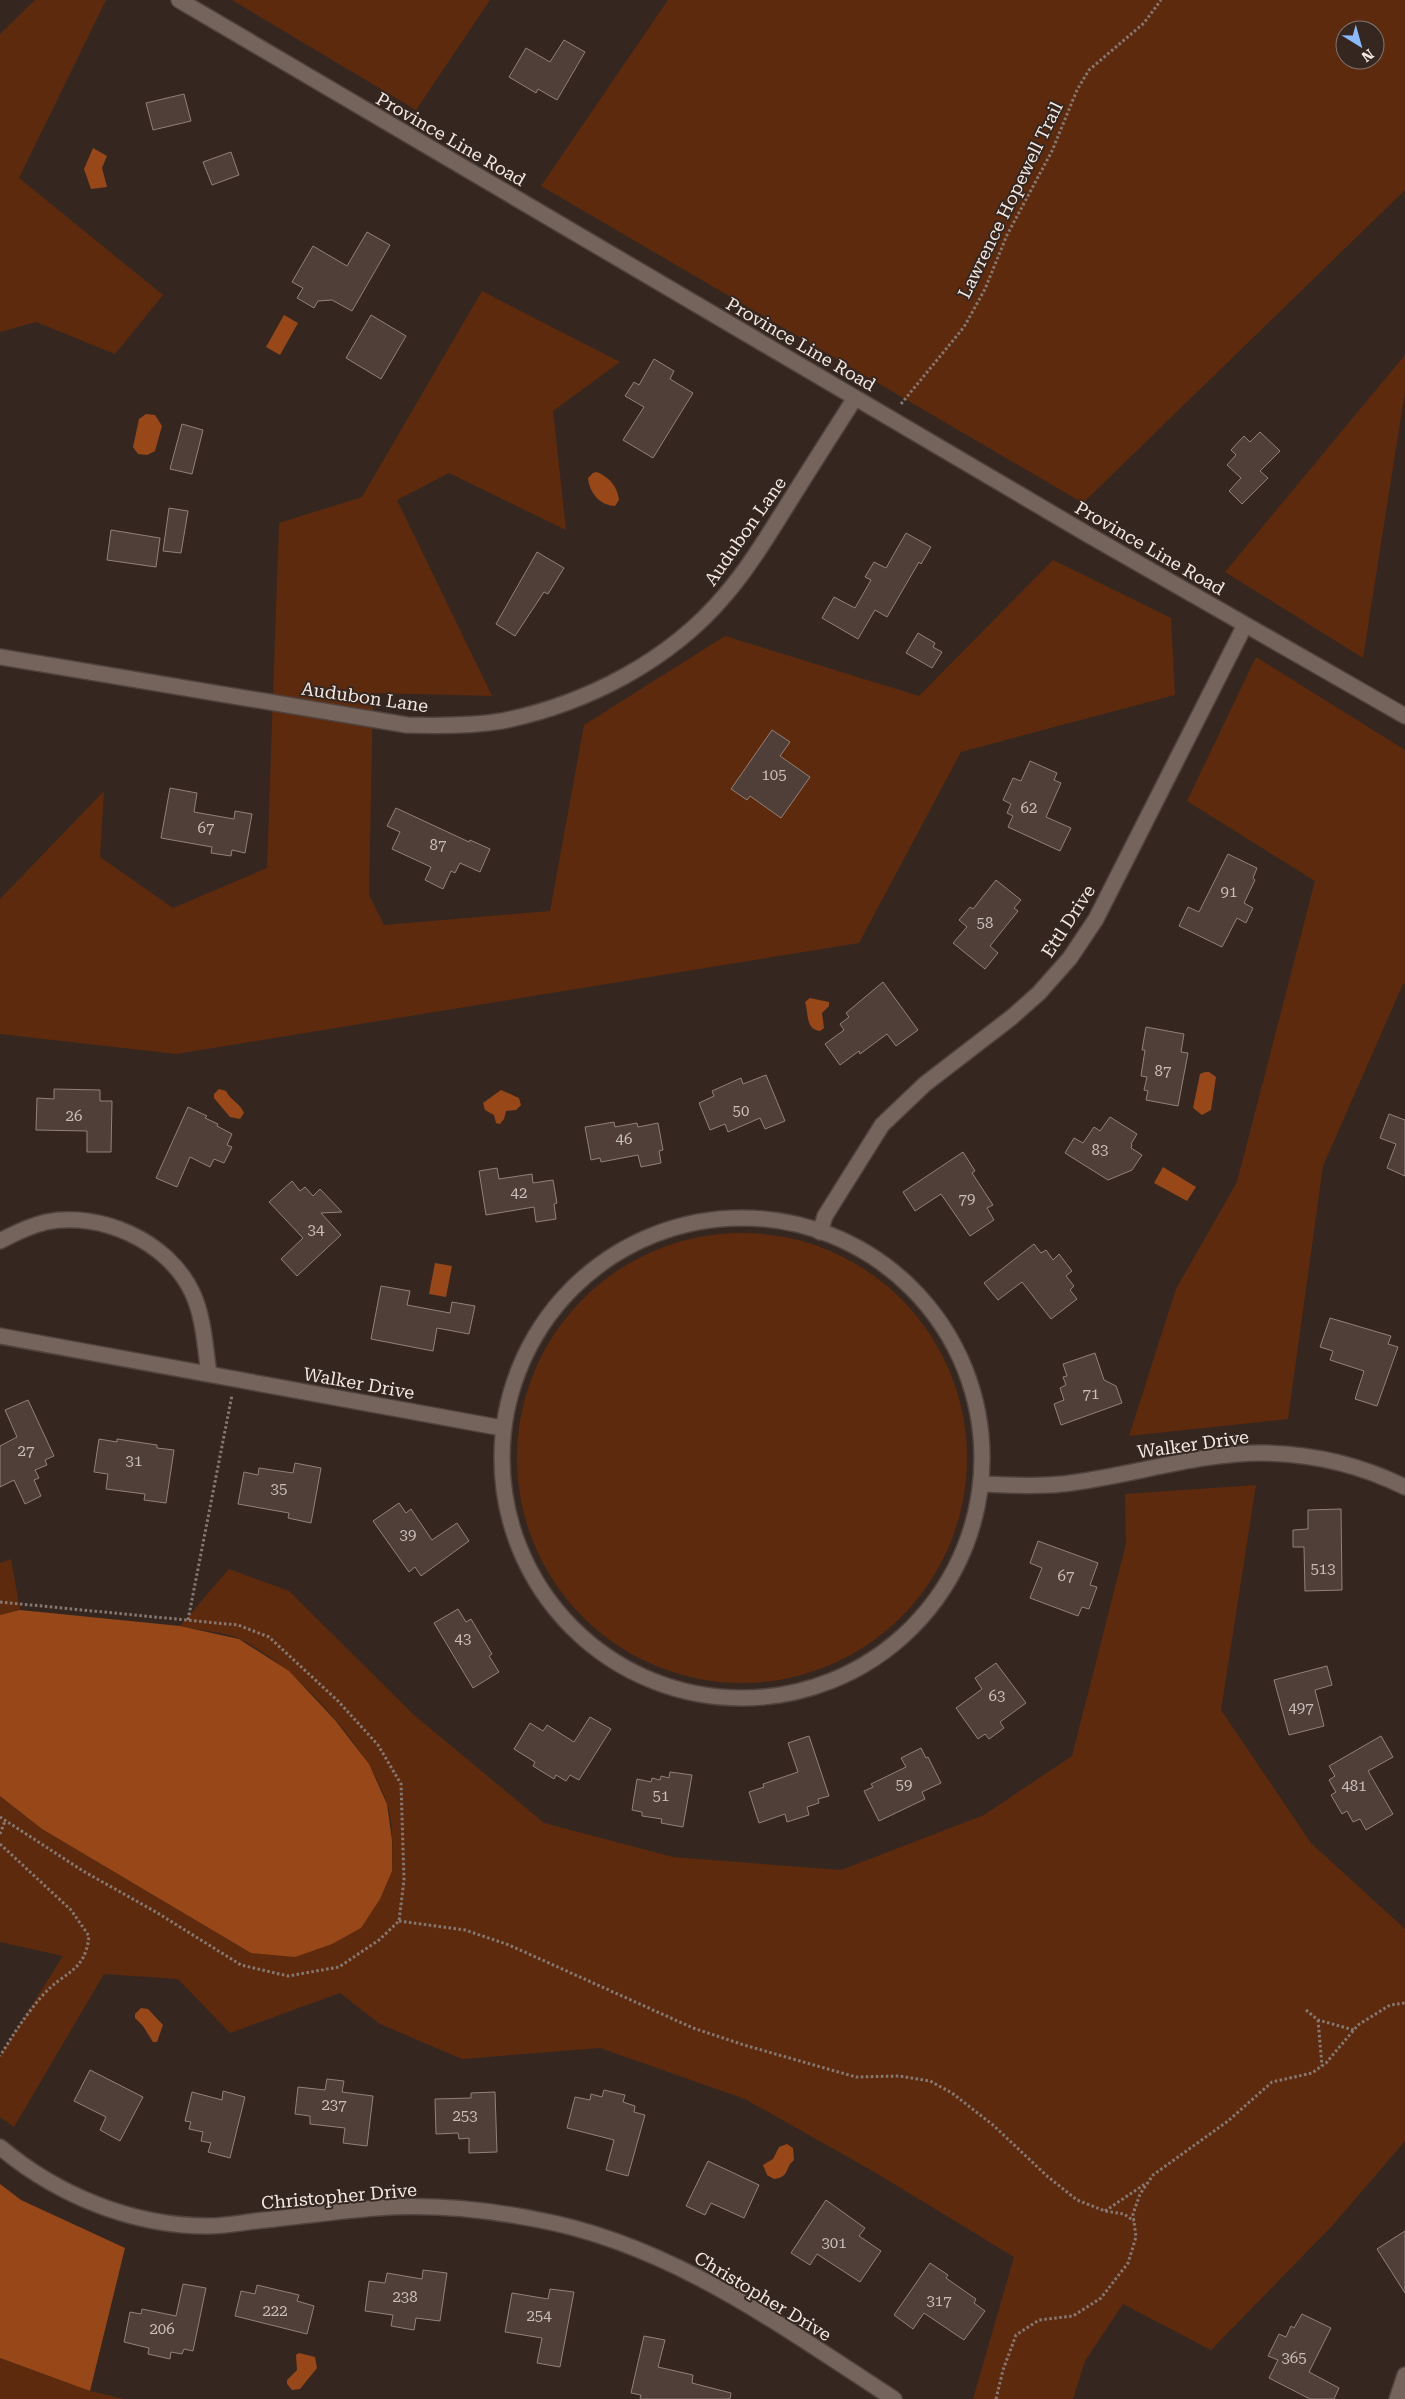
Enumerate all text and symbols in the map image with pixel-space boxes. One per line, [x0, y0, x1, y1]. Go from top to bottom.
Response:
north arrow [1335, 20, 1385, 70]
text: N [1359, 46, 1377, 65]
street label: Province Line Road [373, 88, 530, 191]
street label: Lawrence Hopewell Trail [953, 98, 1067, 302]
street label: Province Line Road [723, 293, 880, 396]
street label: Audubon Lane [700, 473, 790, 589]
street label: Province Line Road [1072, 497, 1229, 600]
street label: Audubon Lane [300, 678, 430, 716]
house number: 105 [761, 766, 787, 784]
house number: 62 [1021, 799, 1037, 817]
house number: 67 [198, 819, 214, 837]
house number: 87 [430, 836, 446, 854]
street label: Ettl Drive [1037, 881, 1099, 961]
house number: 91 [1221, 883, 1237, 901]
house number: 58 [977, 914, 993, 932]
house number: 87 [1155, 1062, 1171, 1080]
house number: 50 [733, 1102, 749, 1120]
house number: 26 [66, 1107, 82, 1125]
house number: 46 [616, 1130, 632, 1148]
house number: 83 [1092, 1141, 1108, 1159]
house number: 42 [511, 1184, 527, 1202]
house number: 79 [959, 1190, 975, 1208]
house number: 34 [308, 1221, 325, 1239]
street label: Walker Drive [302, 1363, 416, 1403]
house number: 71 [1083, 1385, 1099, 1403]
street label: Walker Drive [1136, 1426, 1250, 1462]
house number: 27 [18, 1442, 34, 1460]
house number: 31 [126, 1452, 142, 1470]
house number: 35 [271, 1480, 287, 1498]
house number: 39 [400, 1526, 416, 1544]
house number: 513 [1310, 1560, 1336, 1578]
house number: 67 [1058, 1567, 1074, 1585]
house number: 43 [455, 1630, 471, 1648]
house number: 63 [989, 1687, 1005, 1705]
house number: 497 [1288, 1699, 1314, 1717]
house number: 59 [896, 1776, 912, 1794]
house number: 481 [1341, 1777, 1367, 1795]
house number: 51 [653, 1787, 669, 1805]
house number: 237 [321, 2096, 347, 2114]
house number: 253 [452, 2107, 478, 2125]
street label: Christopher Drive [260, 2179, 418, 2213]
house number: 301 [821, 2234, 847, 2252]
street label: Christopher Drive [691, 2247, 835, 2345]
house number: 238 [392, 2288, 418, 2306]
house number: 317 [926, 2292, 952, 2310]
house number: 222 [262, 2302, 288, 2320]
house number: 254 [526, 2307, 552, 2325]
house number: 206 [149, 2320, 175, 2338]
house number: 365 [1281, 2349, 1307, 2367]

